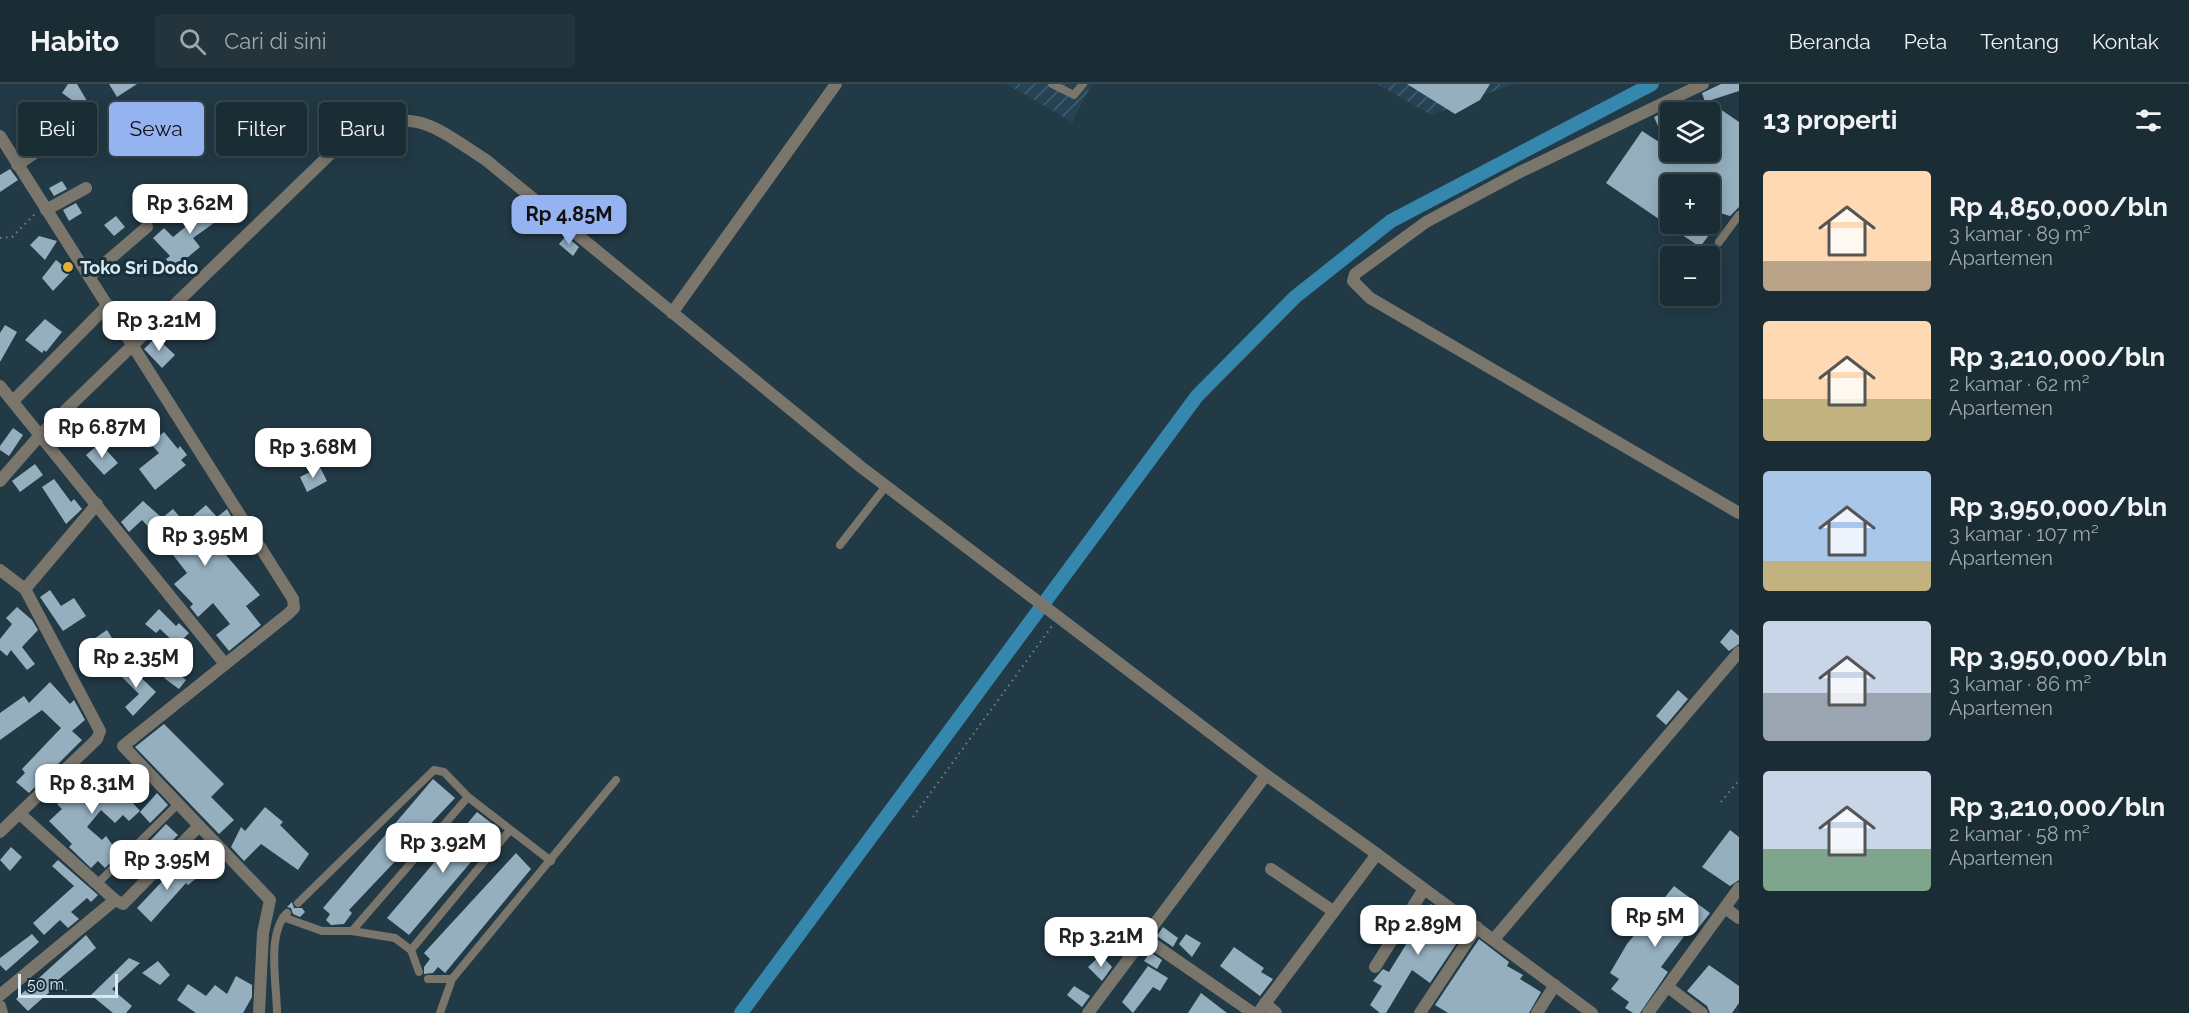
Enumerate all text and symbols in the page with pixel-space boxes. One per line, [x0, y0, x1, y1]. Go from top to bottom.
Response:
search box [155, 14, 575, 68]
text: Habito [30, 25, 119, 58]
icon: search [176, 25, 209, 58]
text: Cari di sini [224, 28, 327, 54]
text: Beranda [1789, 29, 1871, 54]
text: Peta [1904, 29, 1947, 54]
text: Tentang [1980, 29, 2059, 54]
text: Kontak [2092, 29, 2159, 54]
chip: Beli [18, 102, 97, 156]
chip: Sewa [109, 102, 204, 156]
chip: Filter [216, 102, 307, 156]
chip: Baru [319, 102, 406, 156]
map controls [1660, 102, 1720, 306]
button: layers [1660, 102, 1720, 162]
icon: filters [2132, 104, 2165, 137]
text: 13 properti [1763, 105, 1897, 135]
button: + [1660, 174, 1720, 234]
pin: Rp 3.62M [128, 184, 252, 235]
text: Rp 3.62M [146, 191, 234, 215]
text: Rp 4,850,000/bln [1949, 192, 2168, 222]
pin: Rp 4.85M [507, 195, 631, 246]
icon: home [1811, 195, 1883, 267]
text: Rp 4.85M [525, 202, 613, 226]
text: 3 kamar · 89 m² [1949, 222, 2091, 246]
button: − [1660, 246, 1720, 306]
text: Apartemen [1949, 246, 2053, 270]
place label: Toko Sri Dodo [80, 257, 198, 278]
marker: Toko Sri Dodo [61, 260, 75, 274]
pin: Rp 3.21M [97, 301, 221, 352]
text: Rp 3.21M [117, 308, 201, 332]
text: Rp 3,210,000/bln [1949, 342, 2165, 372]
icon: home [1811, 345, 1883, 417]
text: 2 kamar · 62 m² [1949, 372, 2090, 396]
text: Apartemen [1949, 396, 2053, 420]
pin: Rp 6.87M [40, 408, 164, 459]
text: Rp 6.87M [58, 415, 146, 439]
pin: Rp 3.68M [251, 428, 375, 479]
text: Rp 3.68M [269, 435, 357, 459]
text: Rp 3,950,000/bln [1949, 492, 2167, 522]
icon: home [1811, 495, 1883, 567]
pin: Rp 3.95M [143, 516, 267, 567]
text: 3 kamar · 107 m² [1949, 522, 2099, 546]
text: Rp 3.95M [162, 523, 248, 547]
text: Apartemen [1949, 546, 2053, 570]
pin: Rp 2.35M [74, 638, 198, 689]
text: Rp 3,950,000/bln [1949, 642, 2167, 672]
text: Rp 2.35M [93, 645, 179, 669]
icon: home [1811, 645, 1883, 717]
text: 3 kamar · 86 m² [1949, 672, 2091, 696]
text: Apartemen [1949, 696, 2053, 720]
pin: Rp 8.31M [30, 764, 154, 815]
text: Rp 8.31M [49, 771, 135, 795]
text: Rp 3,210,000/bln [1949, 792, 2165, 822]
icon: home [1811, 795, 1883, 867]
text: 2 kamar · 58 m² [1949, 822, 2090, 846]
pin: Rp 3.92M [381, 823, 505, 874]
text: Rp 3.92M [400, 830, 486, 854]
pin: Rp 3.95M [105, 840, 229, 891]
text: Apartemen [1949, 846, 2053, 870]
text: Rp 3.95M [124, 847, 210, 871]
pin: Rp 5M [1613, 897, 1697, 948]
text: Rp 5M [1625, 904, 1685, 928]
pin: Rp 2.89M [1356, 905, 1480, 956]
text: Rp 2.89M [1374, 912, 1462, 936]
pin: Rp 3.21M [1039, 917, 1163, 968]
text: Rp 3.21M [1059, 924, 1143, 948]
scale bar [18, 971, 118, 998]
text: 50 m [27, 975, 64, 994]

